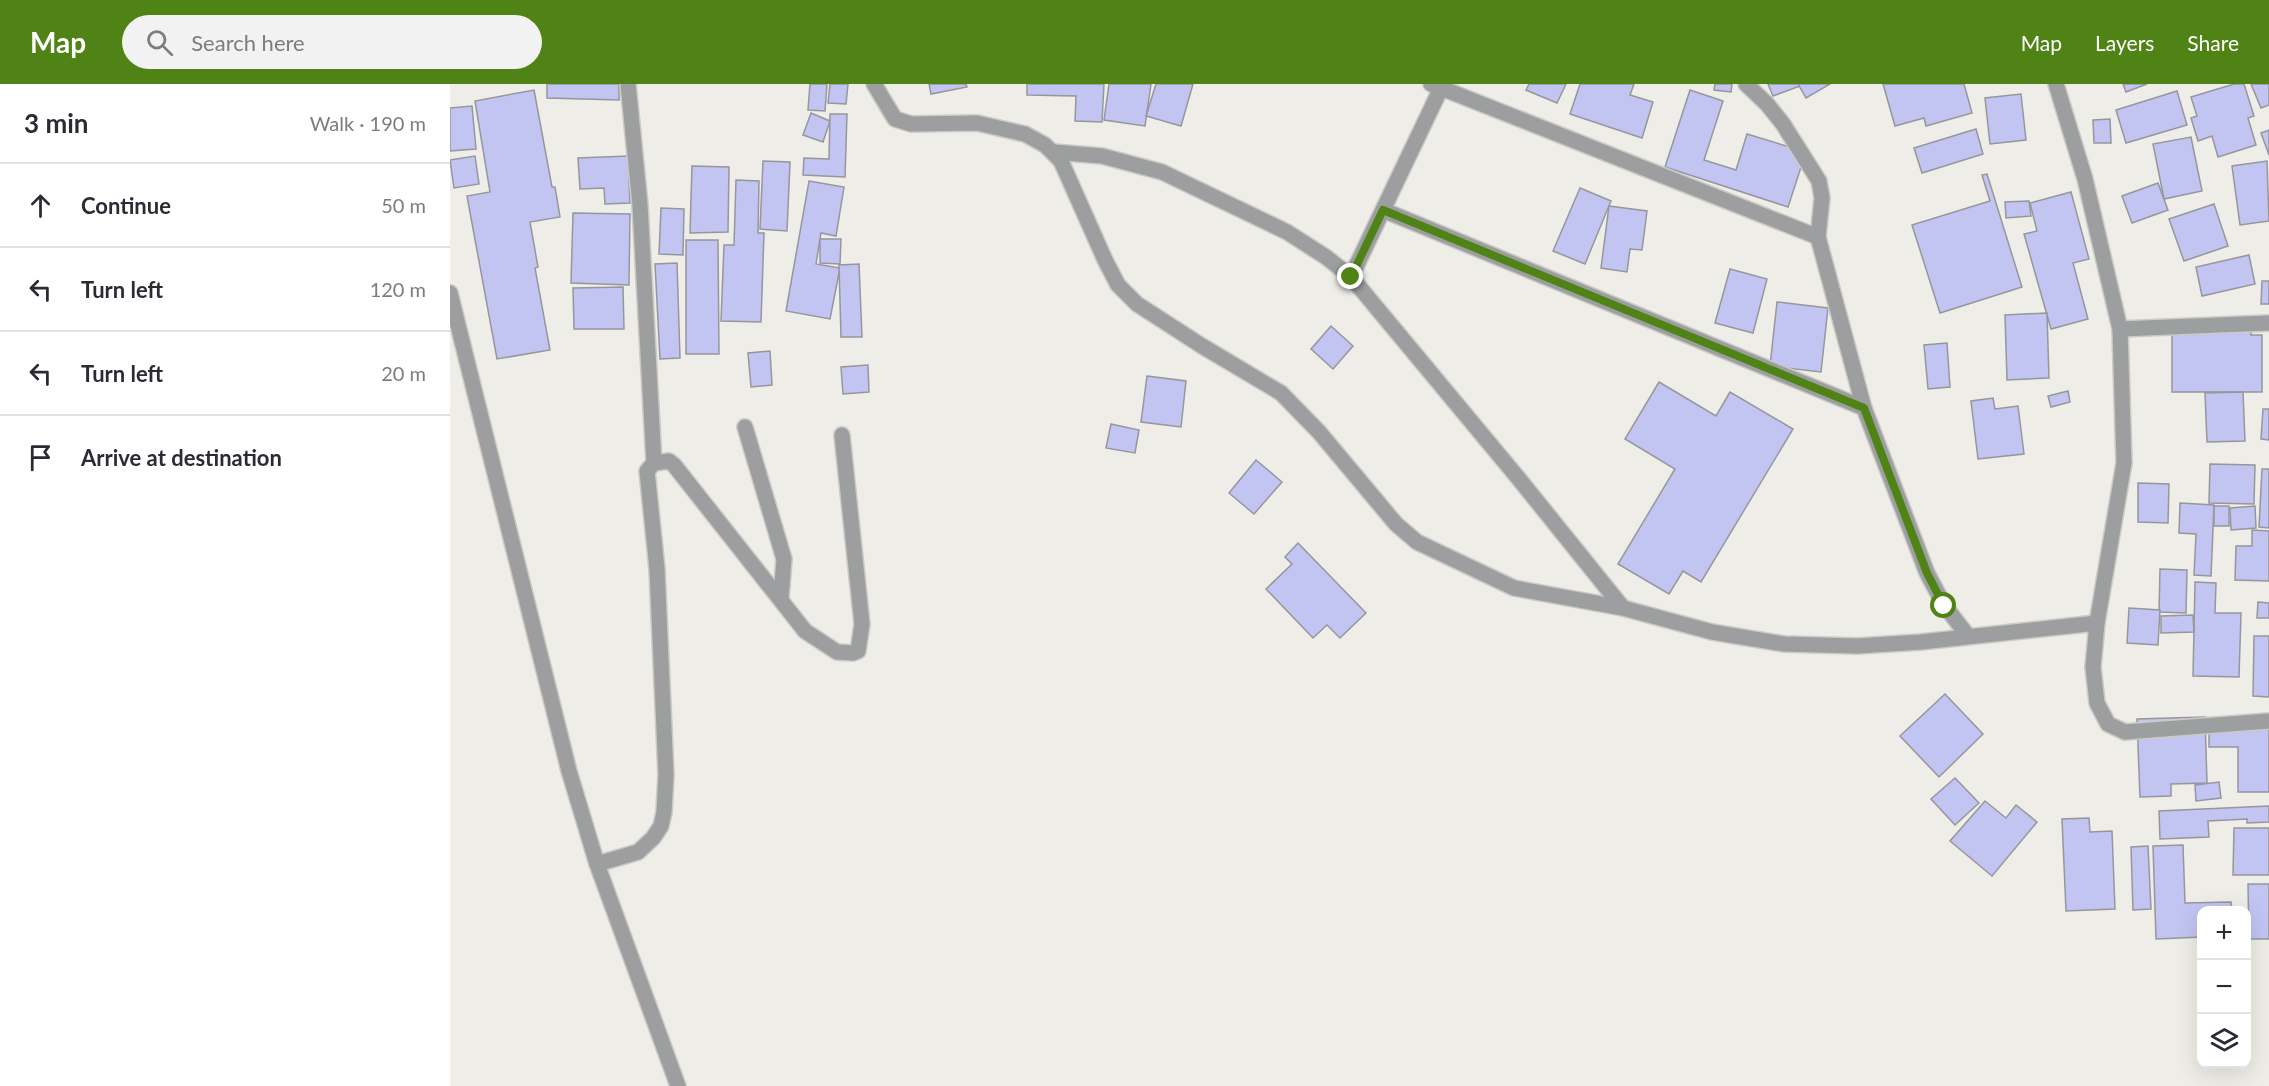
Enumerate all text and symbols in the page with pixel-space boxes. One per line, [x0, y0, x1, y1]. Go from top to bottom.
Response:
search box [122, 15, 542, 69]
text: Map [30, 25, 86, 59]
icon: search [143, 26, 176, 59]
text: Search here [191, 29, 305, 56]
text: Map [2021, 30, 2062, 55]
text: Layers [2095, 30, 2154, 55]
text: Share [2187, 30, 2239, 55]
text: 3 min [24, 107, 88, 139]
text: Walk · 190 m [310, 111, 426, 135]
icon: ahead [24, 189, 57, 222]
text: Continue [81, 192, 171, 219]
text: 50 m [381, 193, 426, 217]
route end [1337, 263, 1363, 289]
icon: left [24, 273, 57, 306]
text: Turn left [81, 276, 163, 303]
text: 120 m [370, 277, 426, 301]
icon: left [24, 357, 57, 390]
text: Turn left [81, 360, 163, 387]
text: 20 m [381, 361, 426, 385]
icon: arrive [24, 441, 57, 474]
text: Arrive at destination [81, 444, 282, 471]
route start [1930, 592, 1956, 618]
map controls [2197, 906, 2251, 1068]
button: + [2197, 906, 2251, 960]
button: − [2197, 960, 2251, 1014]
button: layers [2197, 1014, 2251, 1068]

